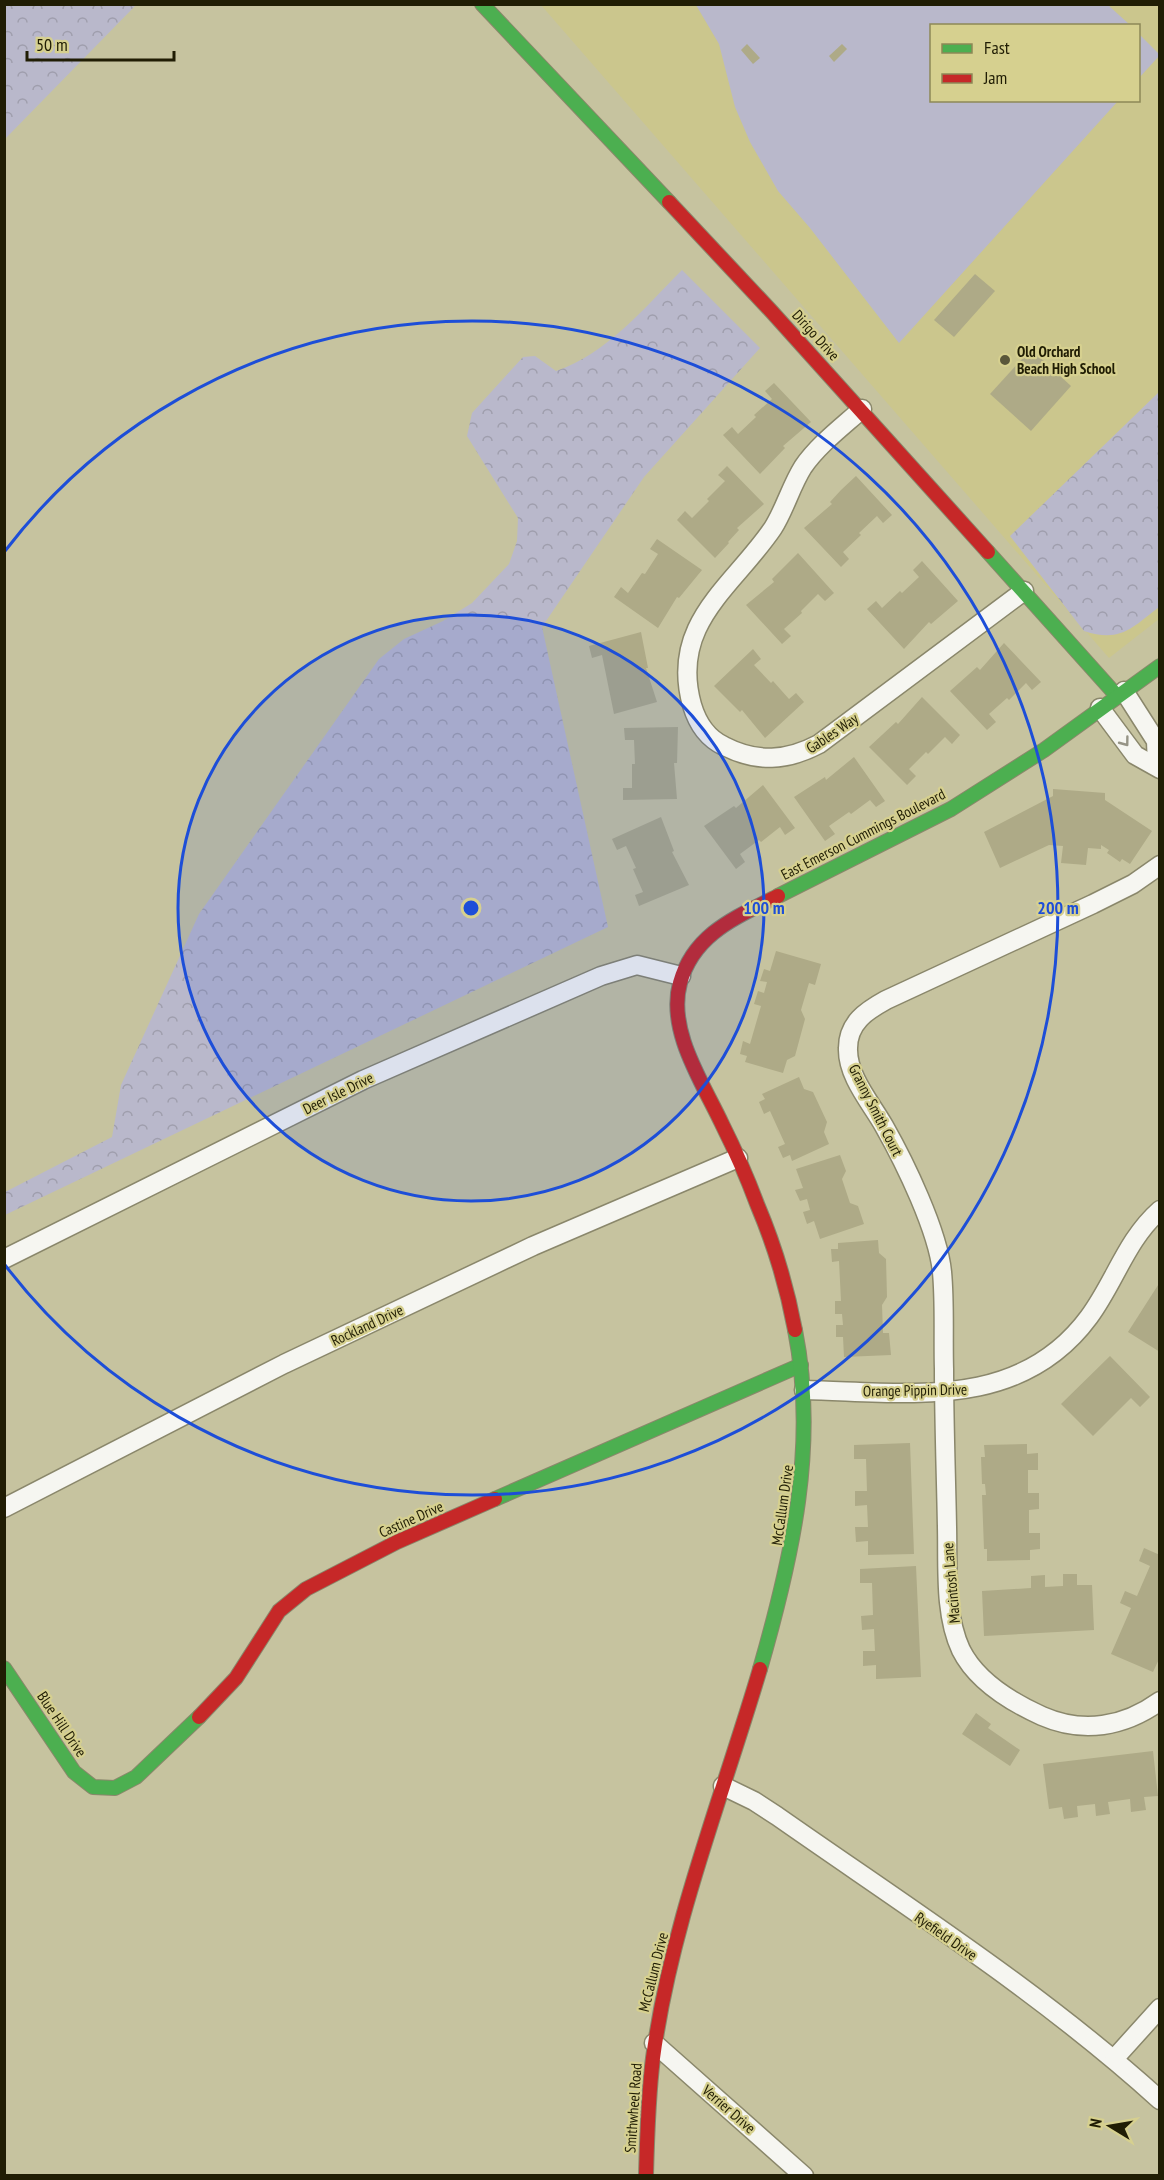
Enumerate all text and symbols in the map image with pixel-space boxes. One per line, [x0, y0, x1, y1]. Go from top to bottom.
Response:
scale bar [27, 24, 174, 62]
legend [930, 24, 1140, 102]
text: 50 m [36, 33, 68, 56]
text: Fast [984, 36, 1010, 59]
text: Jam [983, 66, 1007, 89]
street label: Dirigo Drive [788, 306, 844, 364]
place label: Old Orchard Beach High School [1017, 342, 1116, 378]
marker: Old Orchard Beach High School [998, 353, 1012, 367]
street label: Gables Way [802, 708, 862, 757]
one-way arrow [1117, 735, 1128, 746]
street label: East Emerson Cummings Boulevard [778, 784, 948, 884]
text: 100 m [743, 896, 785, 919]
text: 200 m [1037, 896, 1079, 919]
centre of rings [461, 898, 481, 918]
street label: Granny Smith Court [845, 1061, 907, 1159]
street label: Deer Isle Drive [300, 1068, 376, 1118]
street label: Rockland Drive [328, 1300, 406, 1350]
street label: Orange Pippin Drive [863, 1380, 967, 1400]
street label: McCallum Drive [767, 1463, 797, 1547]
street label: Castine Drive [376, 1496, 446, 1542]
street label: Macintosh Lane [938, 1542, 964, 1624]
street label: Blue Hill Drive [33, 1688, 91, 1760]
street label: Ryefield Drive [911, 1908, 981, 1964]
street label: McCallum Drive [634, 1930, 672, 2014]
street label: Smithwheel Road [620, 2062, 646, 2154]
street label: Verrier Drive [698, 2080, 760, 2137]
north arrow [1080, 2096, 1140, 2156]
text: N [1085, 2117, 1106, 2129]

